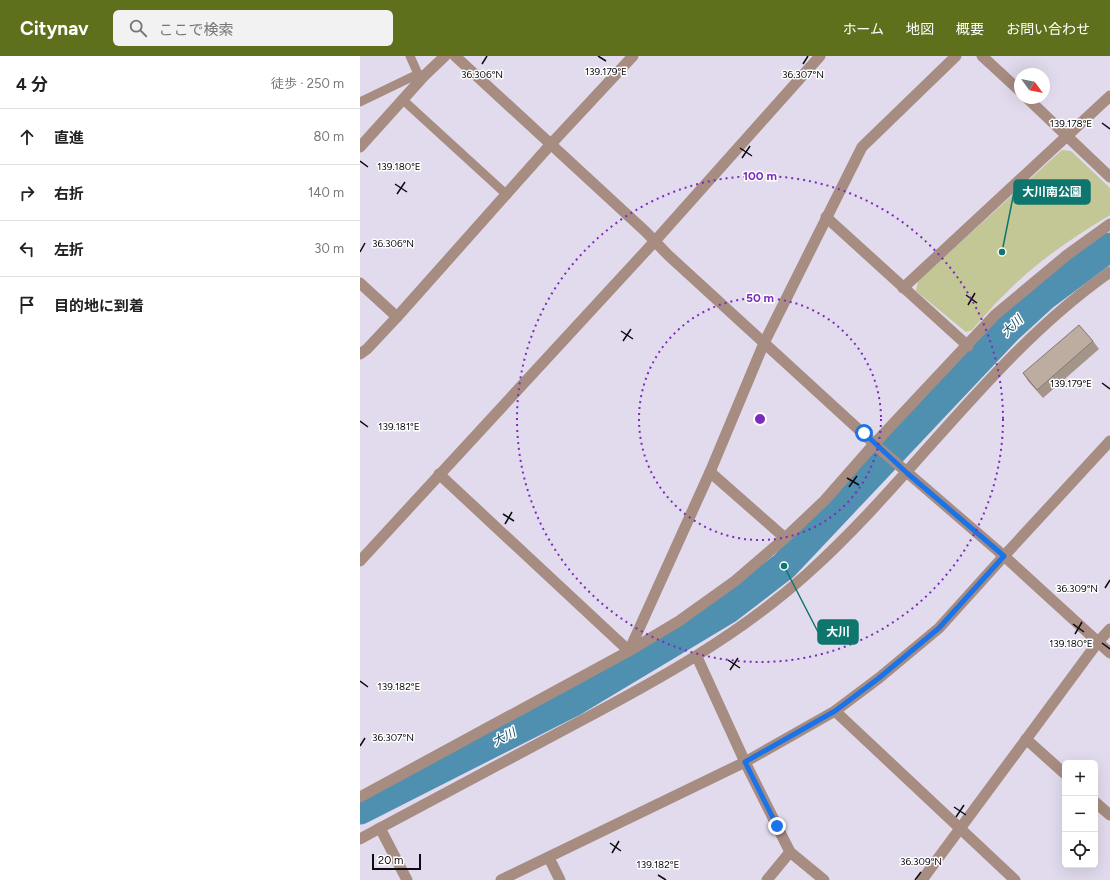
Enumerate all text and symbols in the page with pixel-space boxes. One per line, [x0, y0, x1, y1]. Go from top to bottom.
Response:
search box [113, 10, 393, 46]
text: Citynav [20, 17, 89, 40]
icon: search [127, 17, 149, 39]
text: ここで検索 [159, 21, 234, 39]
text: ホーム [842, 21, 884, 38]
text: 地図 [906, 21, 934, 38]
text: 概要 [956, 21, 984, 38]
text: お問い合わせ [1006, 21, 1090, 38]
text: 139.179°E [585, 65, 627, 78]
text: 36.306°N [461, 68, 503, 81]
text: 36.307°N [782, 68, 824, 81]
north arrow [1014, 68, 1050, 104]
text: 4 分 [16, 74, 48, 94]
text: 徒歩 · 250 m [271, 76, 344, 91]
text: 139.178°E [1050, 117, 1092, 130]
icon: ahead [16, 126, 38, 148]
text: 直進 [54, 129, 84, 147]
text: 80 m [313, 129, 344, 144]
text: 139.180°E [377, 160, 421, 173]
text: 100 m [743, 169, 777, 183]
callout: 大川南公園 [1014, 180, 1090, 204]
icon: right [16, 182, 38, 204]
text: 右折 [54, 185, 84, 203]
text: 140 m [308, 185, 344, 200]
text: 大川南公園 [1022, 185, 1082, 199]
text: 36.306°N [372, 237, 414, 250]
icon: left [16, 238, 38, 260]
text: 左折 [54, 241, 84, 259]
text: 30 m [314, 241, 344, 256]
text: 50 m [746, 291, 774, 305]
icon: arrive [16, 294, 38, 316]
text: 目的地に到着 [54, 297, 144, 315]
water label: 大川 [998, 311, 1027, 339]
text: 139.179°E [1050, 377, 1092, 390]
centre of rings [753, 412, 767, 426]
text: 139.181°E [378, 420, 420, 433]
route start [855, 424, 873, 442]
text: 36.309°N [1056, 582, 1098, 595]
callout: 大川 [818, 620, 858, 644]
text: 大川 [826, 625, 850, 639]
text: 139.180°E [1049, 637, 1093, 650]
text: 139.182°E [378, 680, 420, 693]
water label: 大川 [490, 724, 520, 749]
text: 36.307°N [372, 731, 414, 744]
map controls [1062, 760, 1098, 868]
button: + [1062, 760, 1098, 796]
button: − [1062, 796, 1098, 832]
route end [768, 817, 786, 835]
button: locate [1062, 832, 1098, 868]
scale bar [372, 852, 421, 871]
text: 20 m [378, 854, 403, 867]
text: 36.309°N [900, 855, 942, 868]
text: 139.182°E [637, 858, 679, 871]

